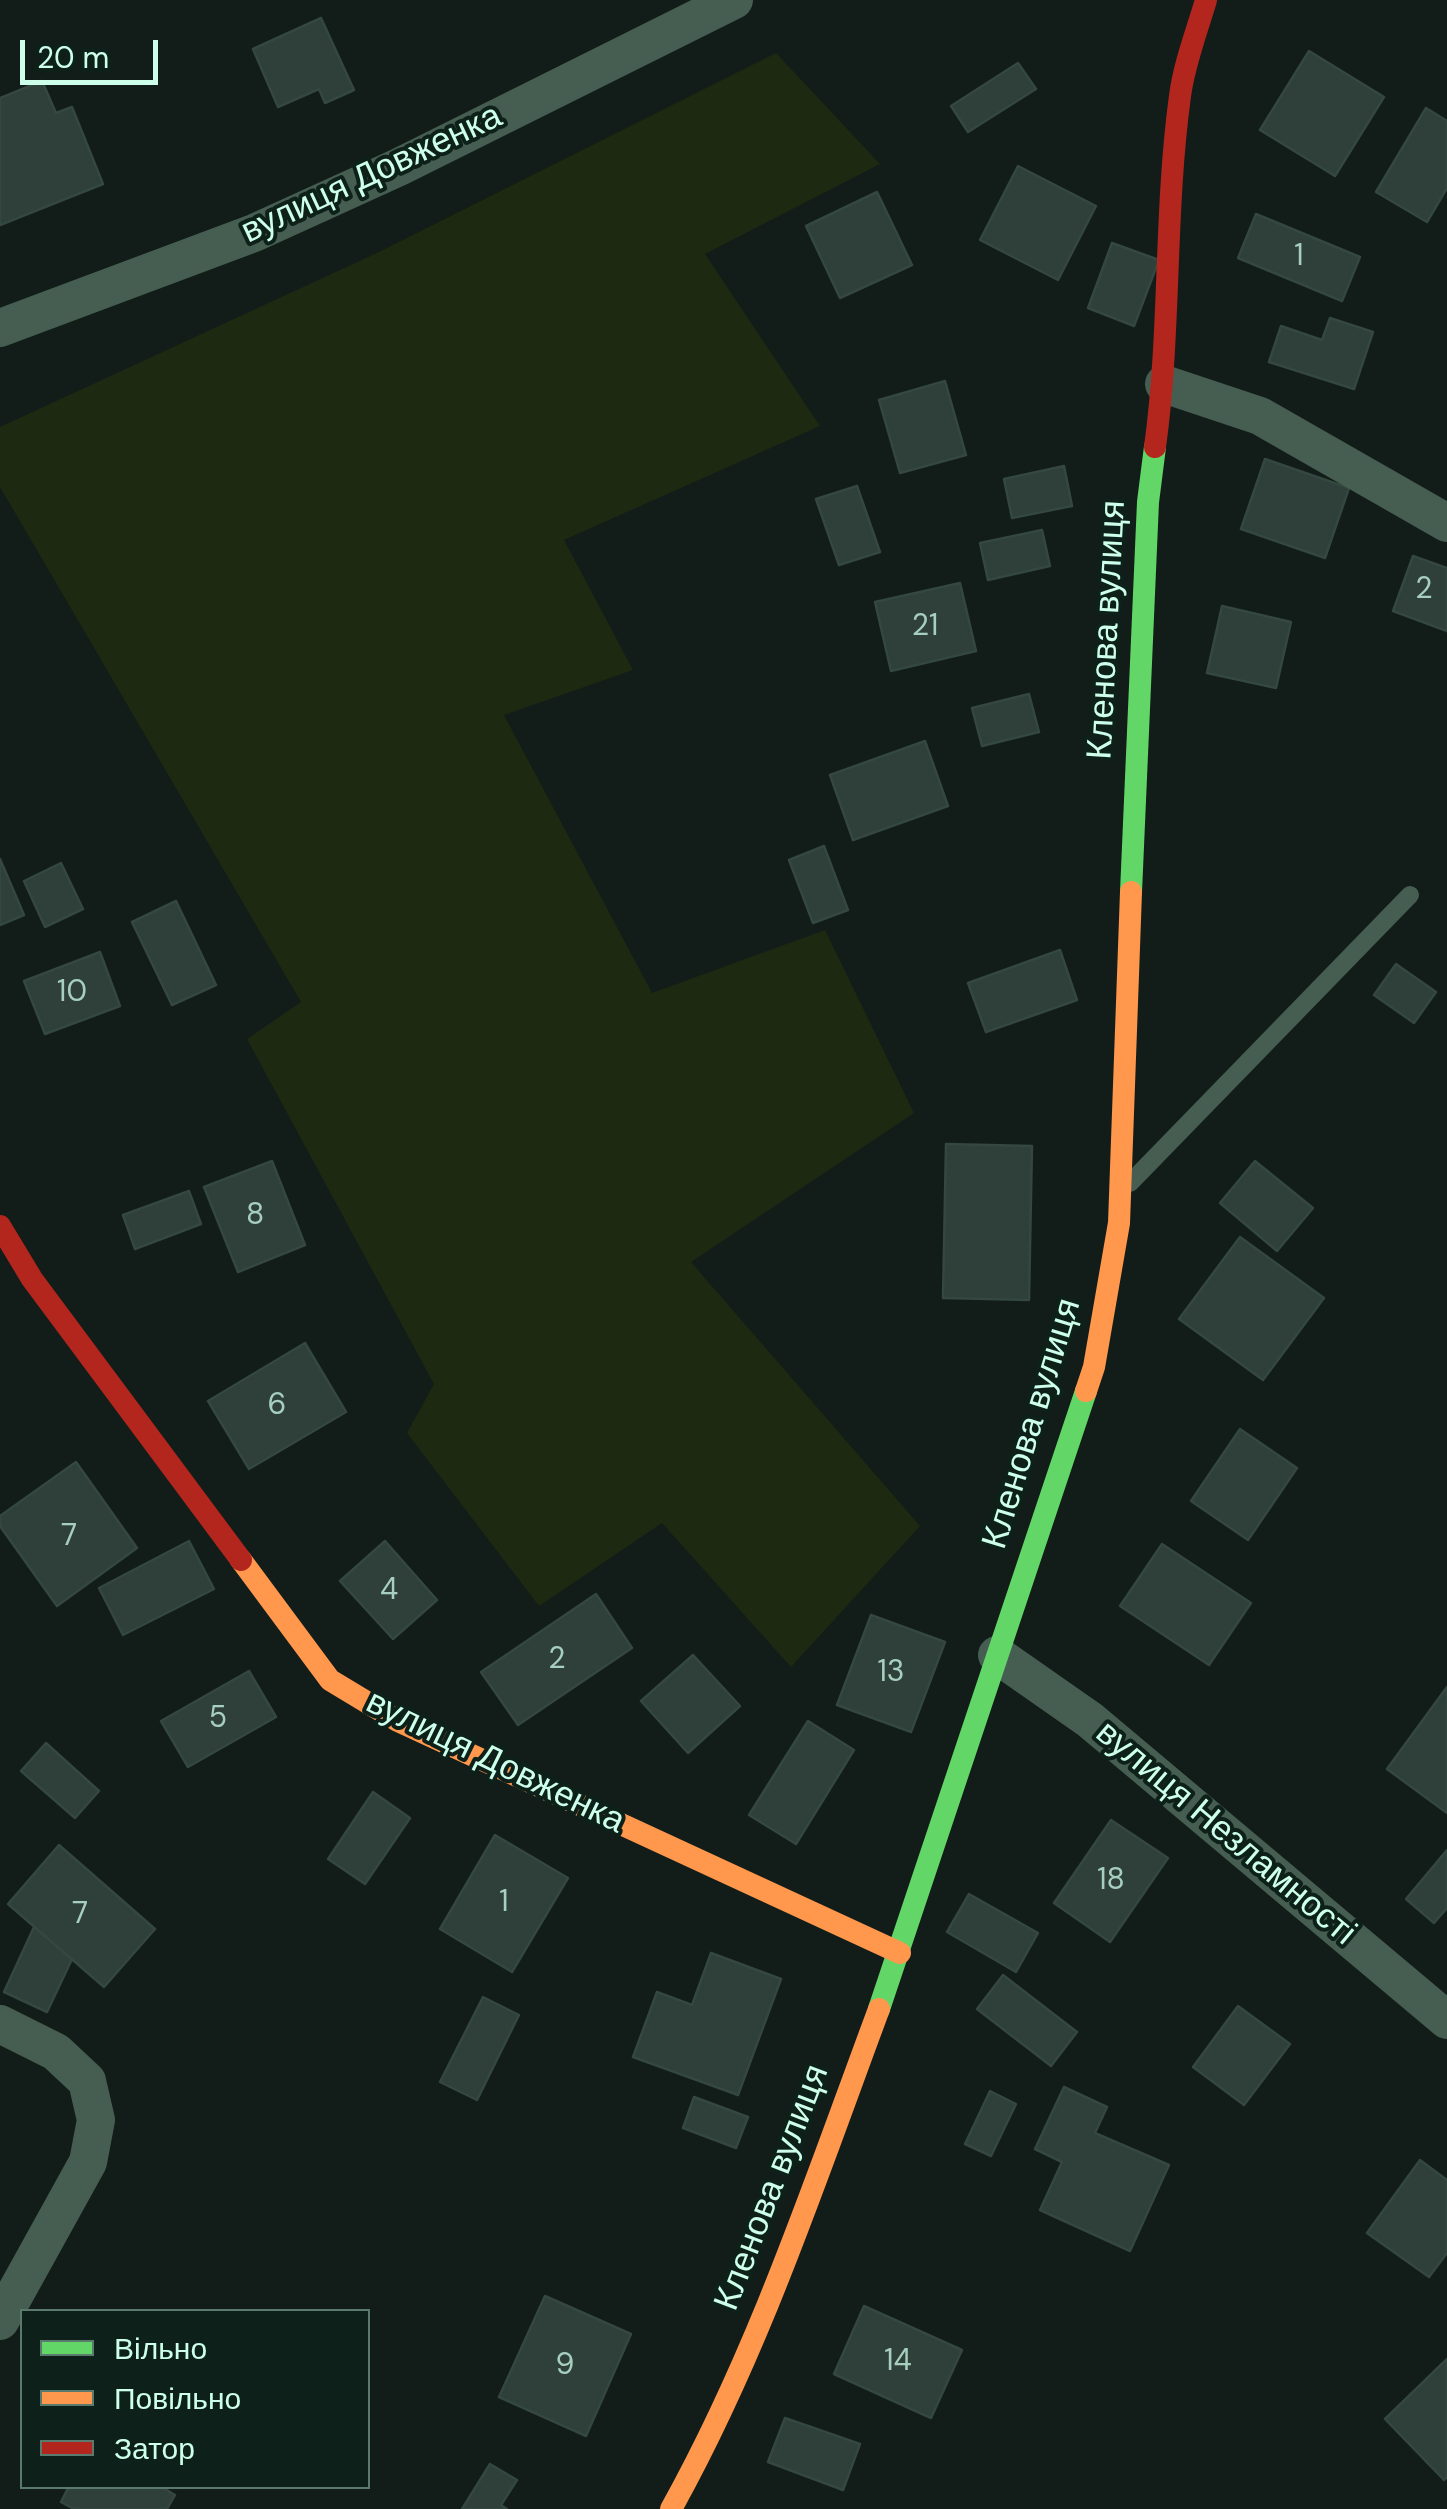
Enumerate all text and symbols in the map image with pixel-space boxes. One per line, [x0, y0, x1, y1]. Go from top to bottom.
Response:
scale bar [25, 20, 162, 82]
text: 20 m [37, 38, 109, 77]
street label: вулиця Довженка [235, 96, 509, 254]
house number: 1 [1294, 239, 1304, 275]
street label: Кленова вулиця [1080, 499, 1136, 761]
house number: 2 [1415, 572, 1433, 608]
house number: 21 [912, 609, 938, 645]
house number: 10 [57, 975, 87, 1011]
house number: 8 [246, 1198, 264, 1234]
street label: Кленова вулиця [975, 1294, 1091, 1554]
house number: 6 [268, 1388, 286, 1424]
house number: 7 [61, 1519, 77, 1555]
house number: 4 [380, 1573, 398, 1609]
house number: 2 [548, 1642, 566, 1678]
house number: 13 [877, 1655, 905, 1691]
street label: вулиця Довженка [359, 1682, 631, 1844]
house number: 5 [209, 1701, 227, 1737]
street label: вулиця Незламності [1086, 1713, 1364, 1955]
house number: 18 [1097, 1863, 1125, 1899]
house number: 1 [499, 1885, 509, 1921]
house number: 7 [72, 1897, 88, 1933]
street label: Кленова вулиця [707, 2059, 839, 2317]
legend [20, 2309, 370, 2489]
text: Вільно [114, 2329, 207, 2368]
house number: 14 [884, 2344, 912, 2380]
house number: 9 [556, 2348, 574, 2384]
text: Повільно [114, 2379, 241, 2418]
text: Затор [114, 2429, 195, 2468]

